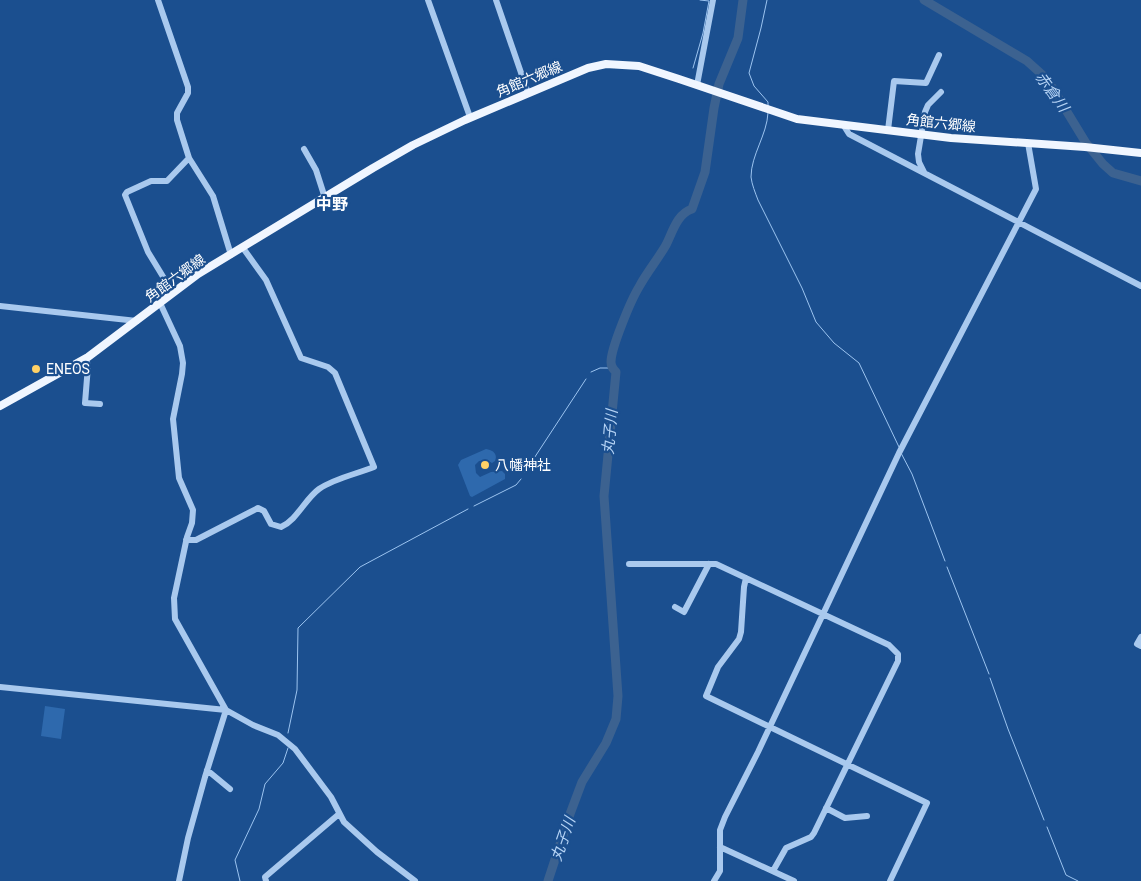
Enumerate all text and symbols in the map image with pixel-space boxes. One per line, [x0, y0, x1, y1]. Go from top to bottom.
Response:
street label: 角館六郷線 [494, 58, 564, 100]
water label: 赤倉川 [1031, 69, 1074, 117]
street label: 角館六郷線 [905, 111, 977, 135]
district label: 中野 [316, 195, 348, 214]
street label: 角館六郷線 [142, 251, 208, 305]
place label: ENEOS [46, 361, 90, 377]
marker: ENEOS [30, 363, 42, 375]
water label: 丸子川 [599, 407, 621, 455]
place label: 八幡神社 [495, 457, 551, 473]
marker: 八幡神社 [479, 459, 491, 471]
water label: 丸子川 [547, 813, 579, 863]

